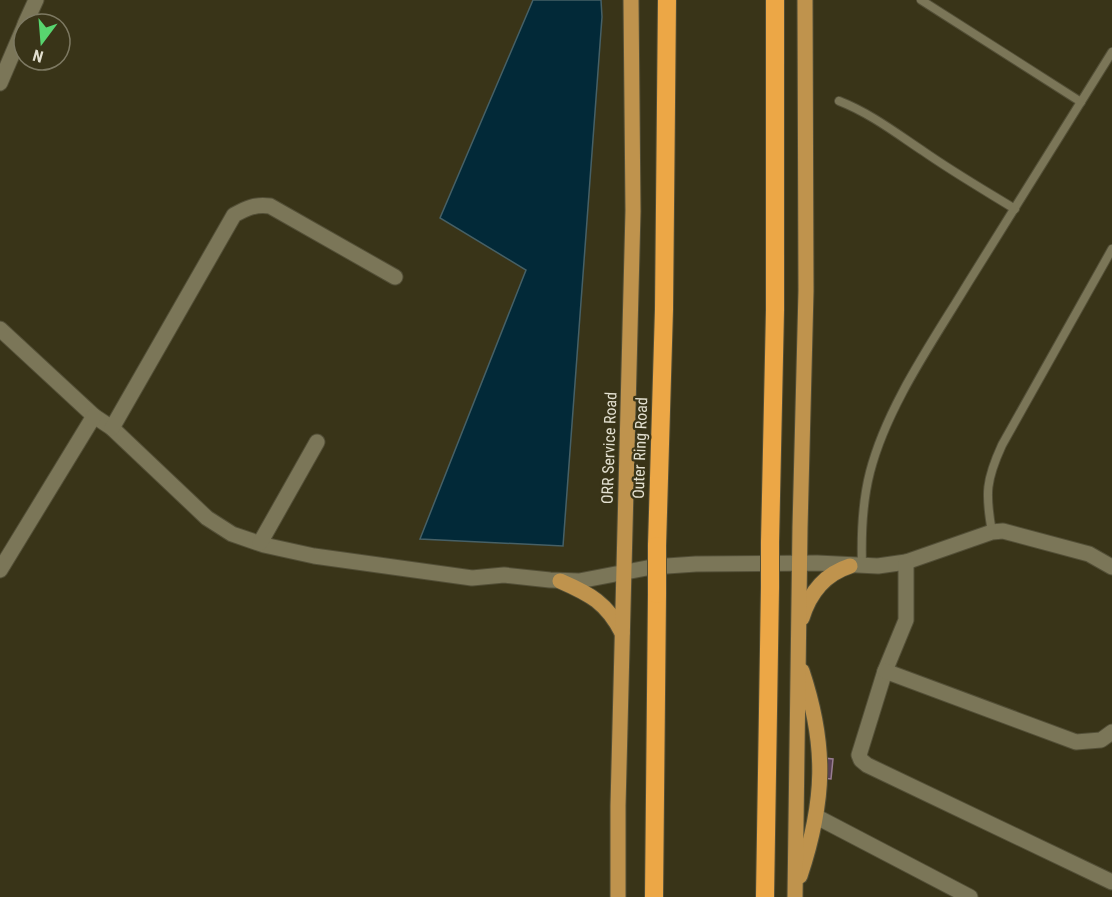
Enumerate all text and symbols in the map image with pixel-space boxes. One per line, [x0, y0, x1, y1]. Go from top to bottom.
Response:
north arrow [12, 12, 72, 72]
text: N [31, 45, 45, 66]
street label: ORR Service Road [598, 392, 620, 504]
street label: Outer Ring Road [629, 397, 651, 499]

